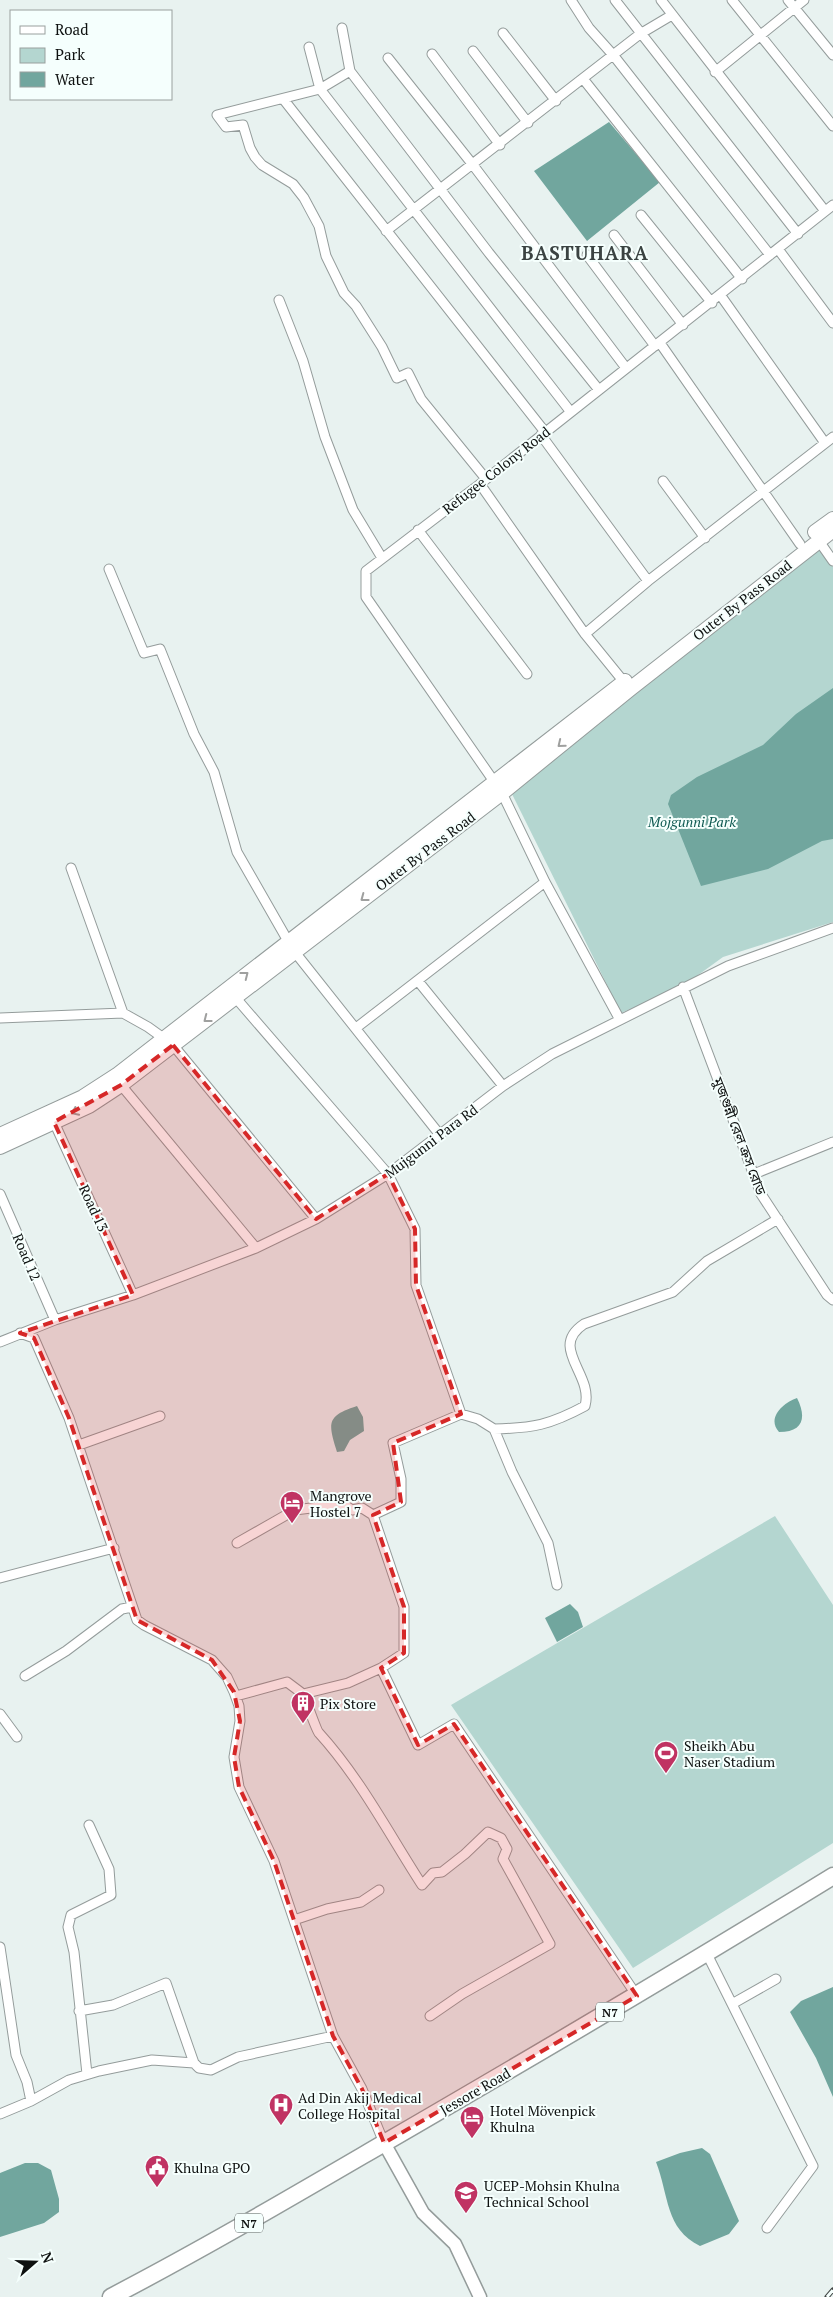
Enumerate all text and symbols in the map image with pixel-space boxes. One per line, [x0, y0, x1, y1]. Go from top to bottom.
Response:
legend [10, 10, 172, 100]
text: Road [55, 19, 88, 39]
text: Park [55, 44, 85, 64]
text: Water [55, 69, 95, 89]
district label: BASTUHARA [521, 240, 649, 265]
street label: Refugee Colony Road [438, 422, 554, 518]
street label: Outer By Pass Road [689, 555, 796, 645]
one-way arrow [558, 739, 567, 747]
street label: Outer By Pass Road [371, 807, 479, 895]
park label: Mojgunni Park [647, 812, 736, 831]
one-way arrow [360, 892, 370, 901]
one-way arrow [239, 973, 248, 981]
one-way arrow [204, 1013, 213, 1021]
street label: মুজগুন্নী রেল ক্রস রোড [708, 1074, 772, 1198]
street label: Mujgunni Para Rd [381, 1100, 482, 1182]
one-way arrow [71, 1106, 80, 1116]
street label: Road 13 [75, 1182, 113, 1234]
street label: Road 12 [9, 1230, 45, 1284]
place label: Mangrove Hostel 7 [310, 1486, 372, 1521]
hotel icon: Mangrove Hostel 7 [279, 1490, 305, 1524]
building icon: Pix Store [290, 1690, 316, 1724]
place label: Pix Store [320, 1694, 376, 1713]
place label: Sheikh Abu Naser Stadium [684, 1736, 775, 1771]
sports icon: Sheikh Abu Naser Stadium [653, 1740, 679, 1774]
road number: N7 [596, 2002, 624, 2021]
street label: Jessore Road [436, 2063, 514, 2119]
place label: Ad Din Akij Medical College Hospital [298, 2088, 422, 2123]
hospital icon: Ad Din Akij Medical College Hospital [268, 2092, 294, 2126]
place label: Hotel Mövenpick Khulna [490, 2101, 596, 2136]
hotel icon: Hotel Mövenpick Khulna [459, 2105, 485, 2139]
public building icon: Khulna GPO [144, 2154, 170, 2188]
place label: Khulna GPO [174, 2158, 250, 2177]
place label: UCEP-Mohsin Khulna Technical School [484, 2176, 620, 2211]
school or university icon: UCEP-Mohsin Khulna Technical School [453, 2180, 479, 2214]
road number: N7 [235, 2214, 263, 2232]
north arrow [10, 2237, 60, 2287]
text: N [37, 2249, 59, 2266]

